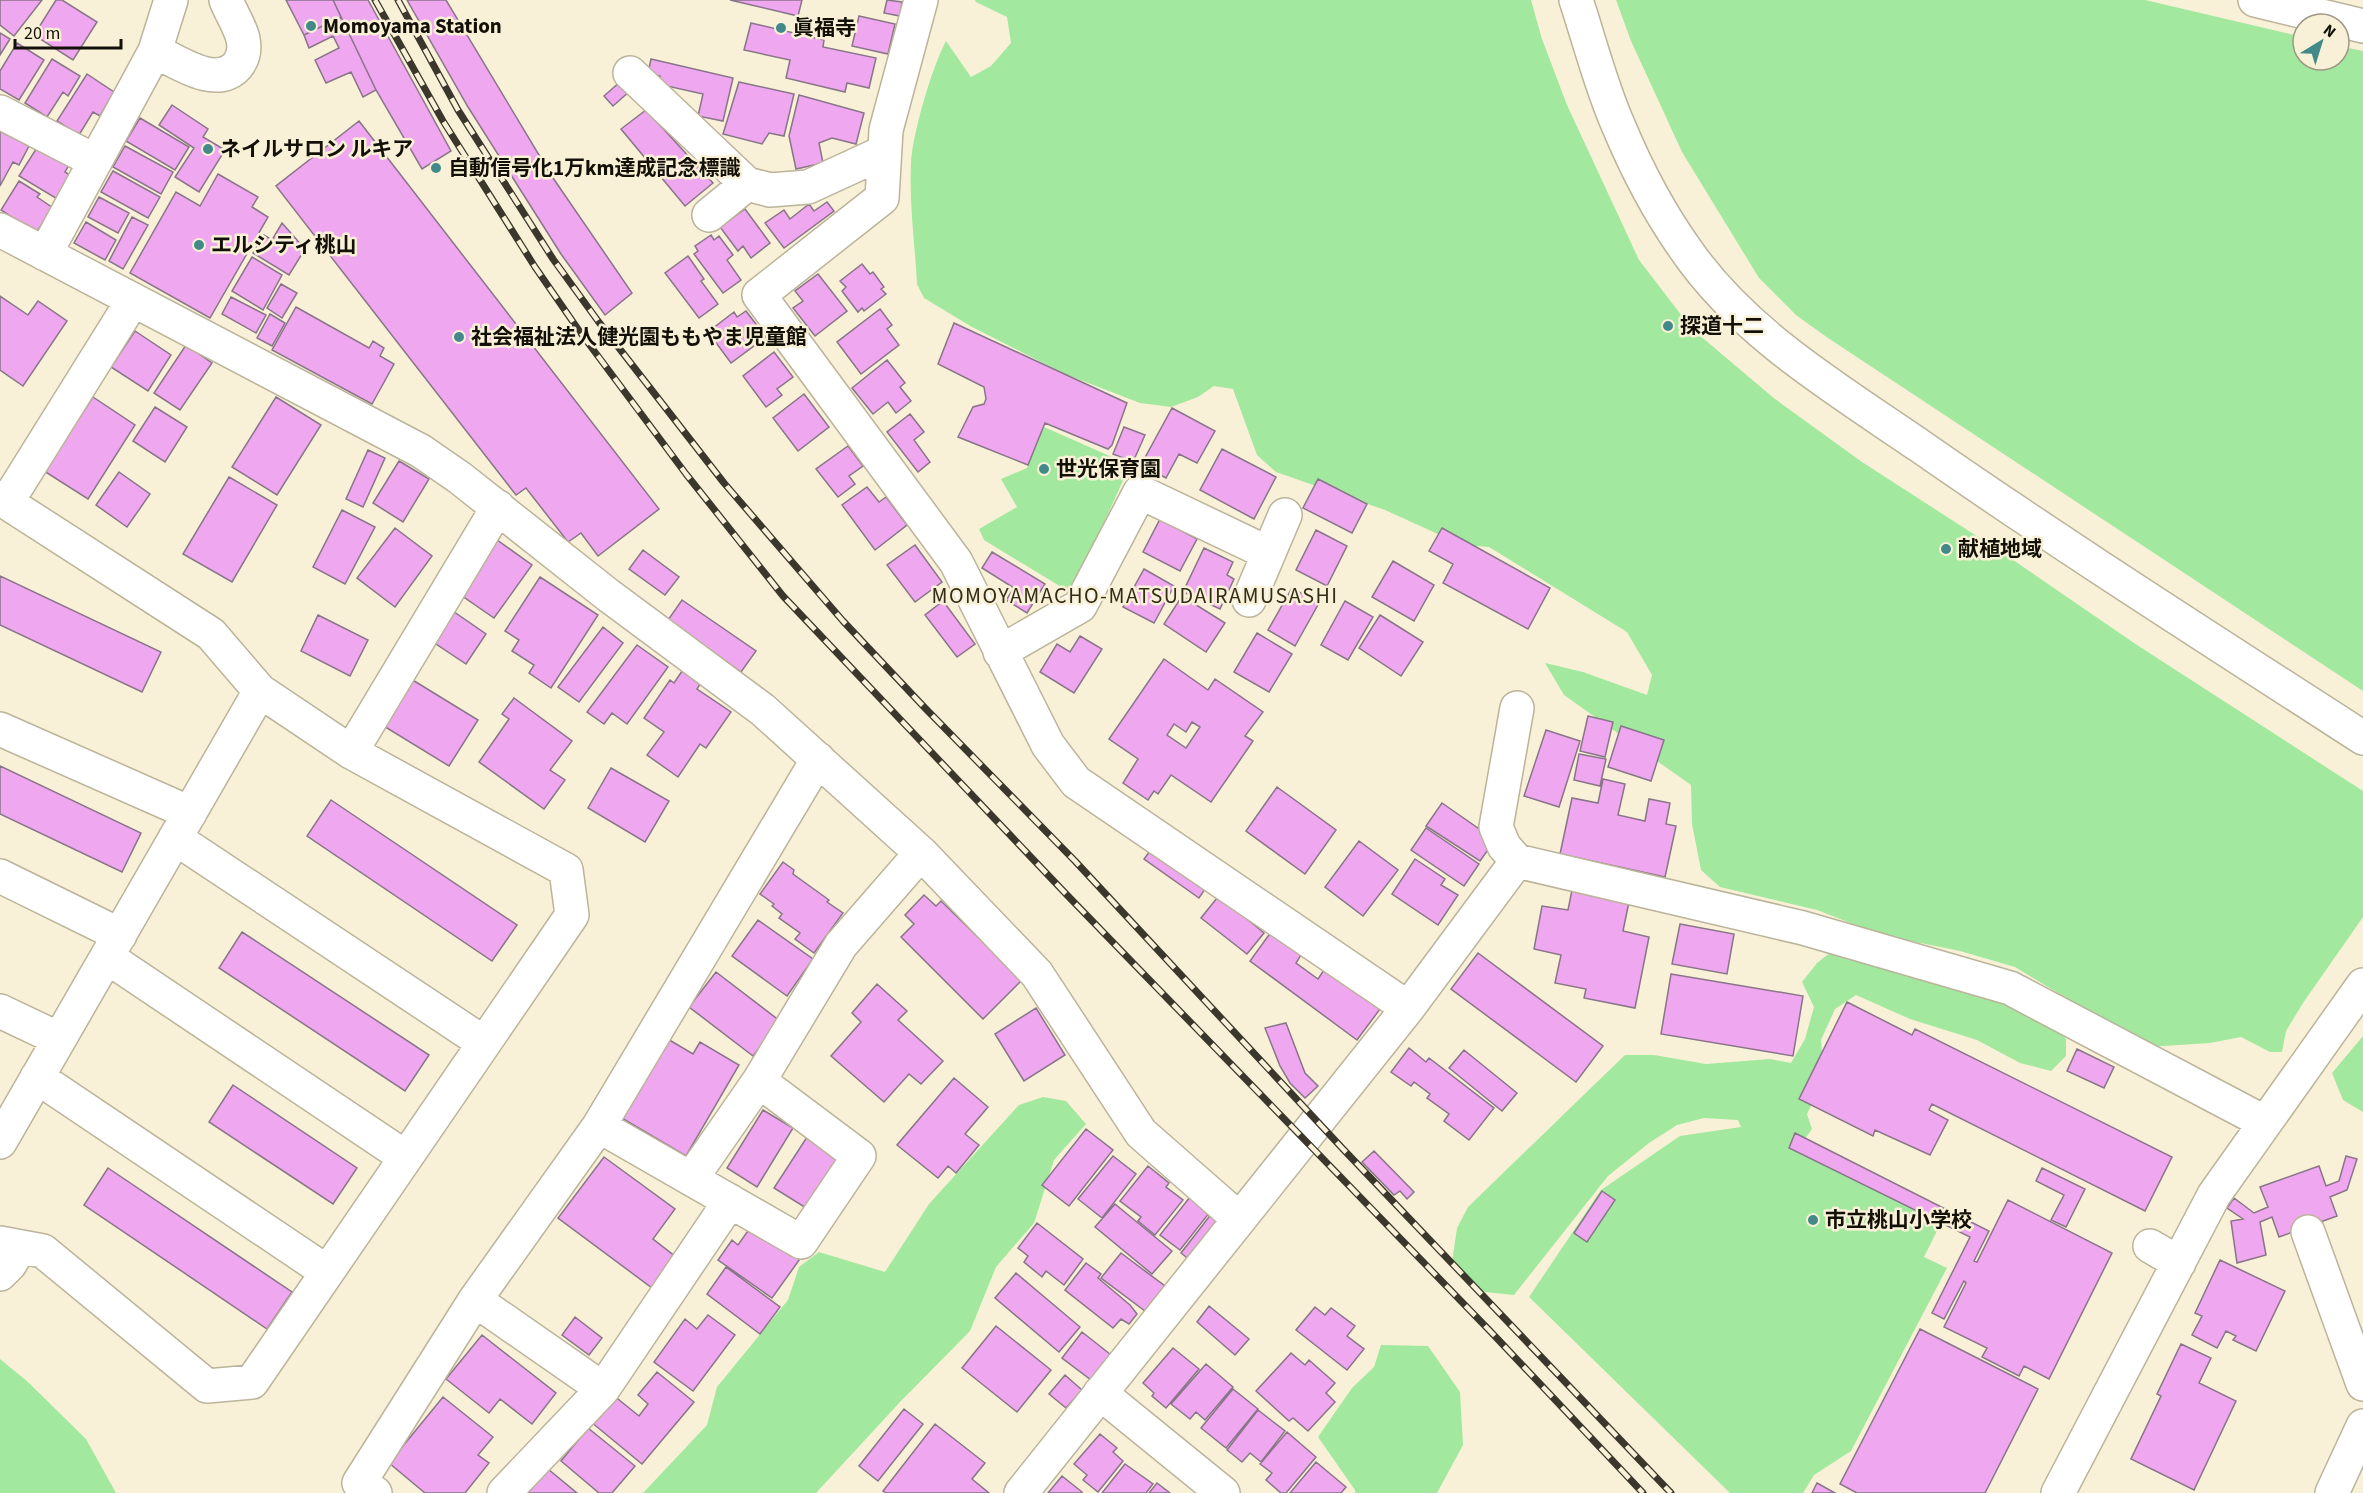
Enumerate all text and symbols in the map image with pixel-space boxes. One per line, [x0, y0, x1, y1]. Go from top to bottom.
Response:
place label: Momoyama Station [323, 11, 502, 41]
scale bar [15, 12, 122, 50]
north arrow [2291, 12, 2351, 72]
place label: 眞福寺 [793, 13, 856, 43]
marker: Momoyama Station [304, 19, 318, 33]
text: N [2319, 19, 2341, 43]
text: 20 m [24, 21, 60, 46]
marker: 眞福寺 [774, 21, 788, 35]
place label: ネイルサロン ルキア [220, 134, 413, 164]
marker: ネイルサロン ルキア [201, 142, 215, 156]
place label: 自動信号化1万km達成記念標識 [448, 153, 741, 183]
marker: 自動信号化1万km達成記念標識 [429, 161, 443, 175]
place label: エルシティ桃山 [211, 230, 357, 260]
marker: エルシティ桃山 [192, 238, 206, 252]
place label: 探道十二 [1680, 311, 1764, 341]
marker: 探道十二 [1661, 319, 1675, 333]
place label: 社会福祉法人健光園ももやま児童館 [471, 322, 807, 352]
marker: 社会福祉法人健光園ももやま児童館 [452, 330, 466, 344]
place label: 世光保育園 [1056, 454, 1161, 484]
marker: 世光保育園 [1037, 462, 1051, 476]
place label: 献植地域 [1958, 534, 2042, 564]
marker: 献植地域 [1939, 542, 1953, 556]
district label: MOMOYAMACHO-MATSUDAIRAMUSASHI [931, 580, 1339, 612]
place label: 市立桃山小学校 [1825, 1205, 1972, 1235]
marker: 市立桃山小学校 [1806, 1213, 1820, 1227]

